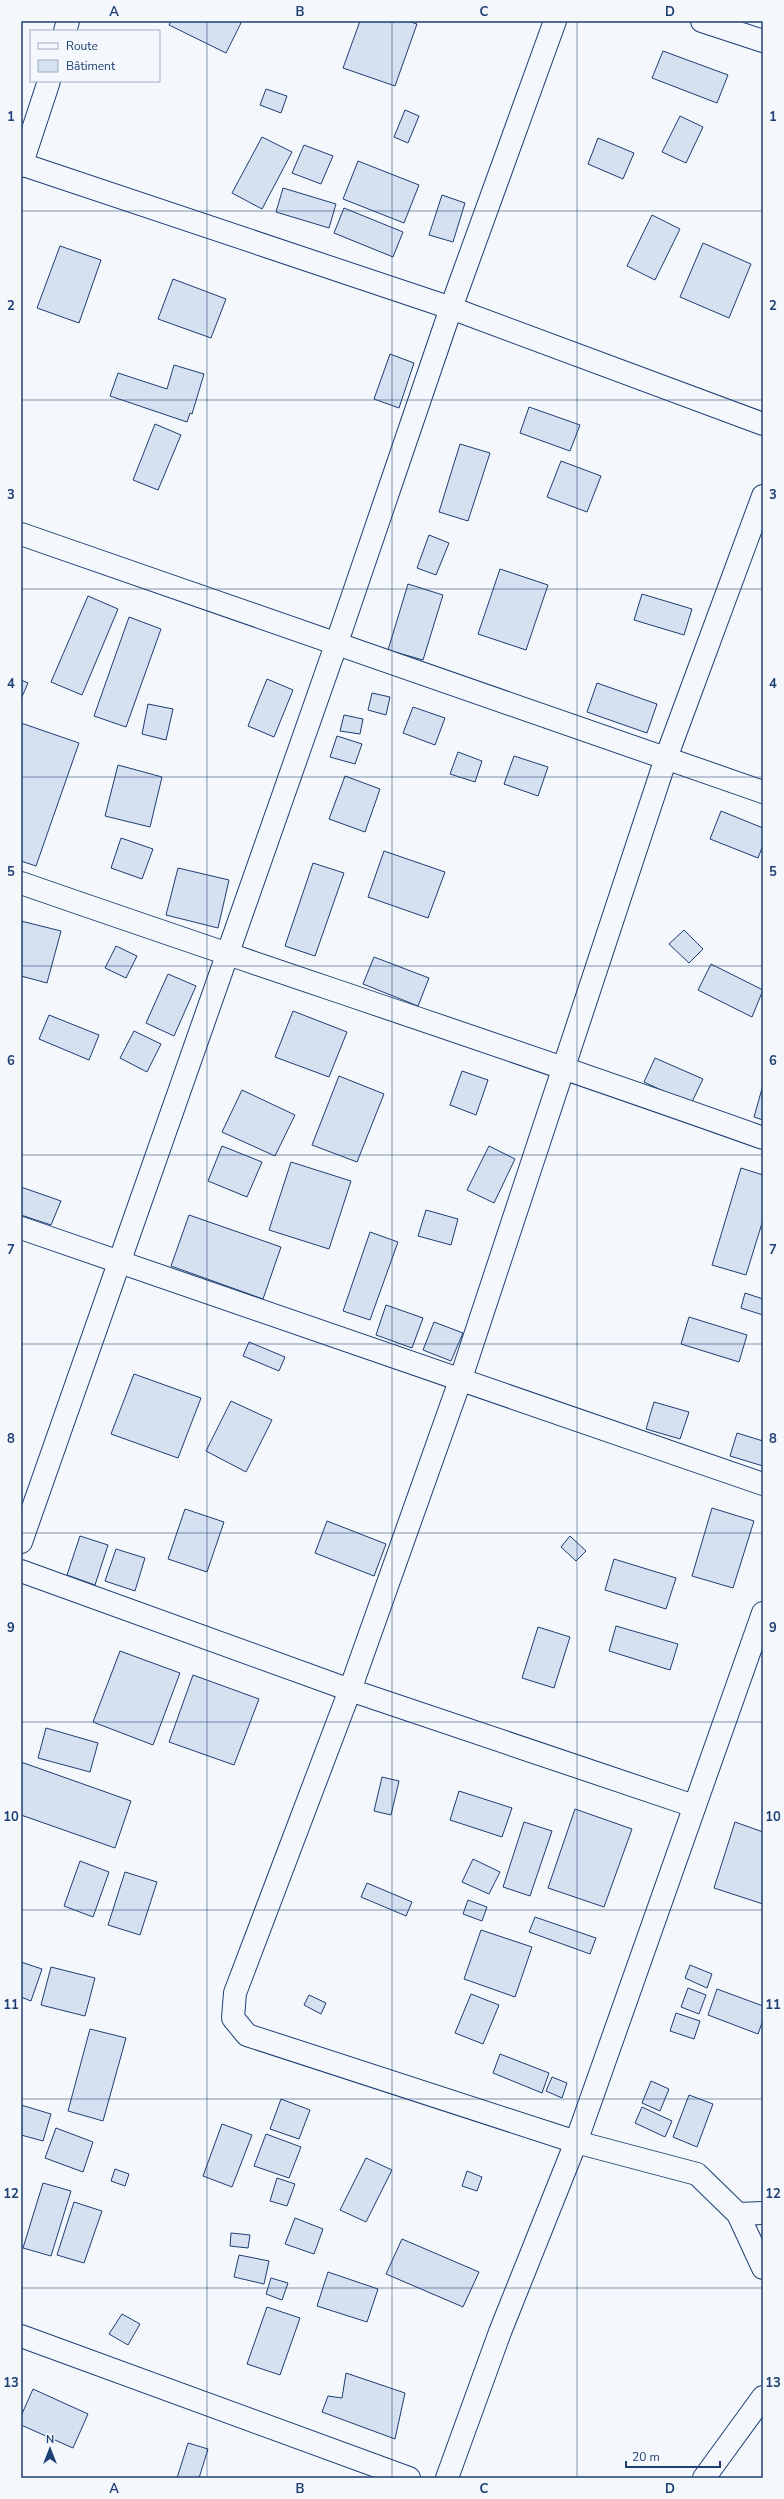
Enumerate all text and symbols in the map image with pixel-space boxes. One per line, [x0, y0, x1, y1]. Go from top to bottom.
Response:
text: A [109, 3, 119, 21]
text: B [296, 3, 305, 21]
text: C [480, 3, 489, 21]
text: D [665, 3, 675, 21]
legend [30, 30, 160, 82]
text: Route [66, 38, 98, 54]
text: Bâtiment [66, 58, 116, 74]
text: 1 [7, 108, 15, 126]
text: 1 [769, 108, 777, 126]
text: 2 [7, 297, 15, 315]
text: 2 [769, 297, 777, 315]
text: 3 [7, 486, 15, 504]
text: 3 [769, 486, 777, 504]
text: 4 [7, 675, 15, 693]
text: 4 [769, 675, 777, 693]
text: 5 [7, 863, 15, 881]
text: 5 [769, 863, 777, 881]
text: 6 [7, 1052, 15, 1070]
text: 6 [769, 1052, 777, 1070]
text: 7 [7, 1241, 15, 1259]
text: 7 [769, 1241, 777, 1259]
text: 8 [7, 1430, 15, 1448]
text: 8 [769, 1430, 777, 1448]
text: 9 [7, 1619, 15, 1637]
text: 9 [769, 1619, 777, 1637]
text: 10 [3, 1808, 19, 1826]
text: 10 [765, 1808, 781, 1826]
text: 11 [3, 1996, 19, 2014]
text: 11 [765, 1996, 781, 2014]
text: 12 [3, 2185, 19, 2203]
text: 12 [765, 2185, 781, 2203]
text: 13 [3, 2374, 19, 2392]
text: 13 [765, 2374, 781, 2392]
north arrow [30, 2429, 70, 2469]
text: N [46, 2432, 54, 2447]
scale bar [626, 2443, 720, 2469]
text: 20 m [632, 2449, 660, 2465]
text: A [109, 2480, 119, 2498]
text: B [296, 2480, 305, 2498]
text: C [480, 2480, 489, 2498]
text: D [665, 2480, 675, 2498]

